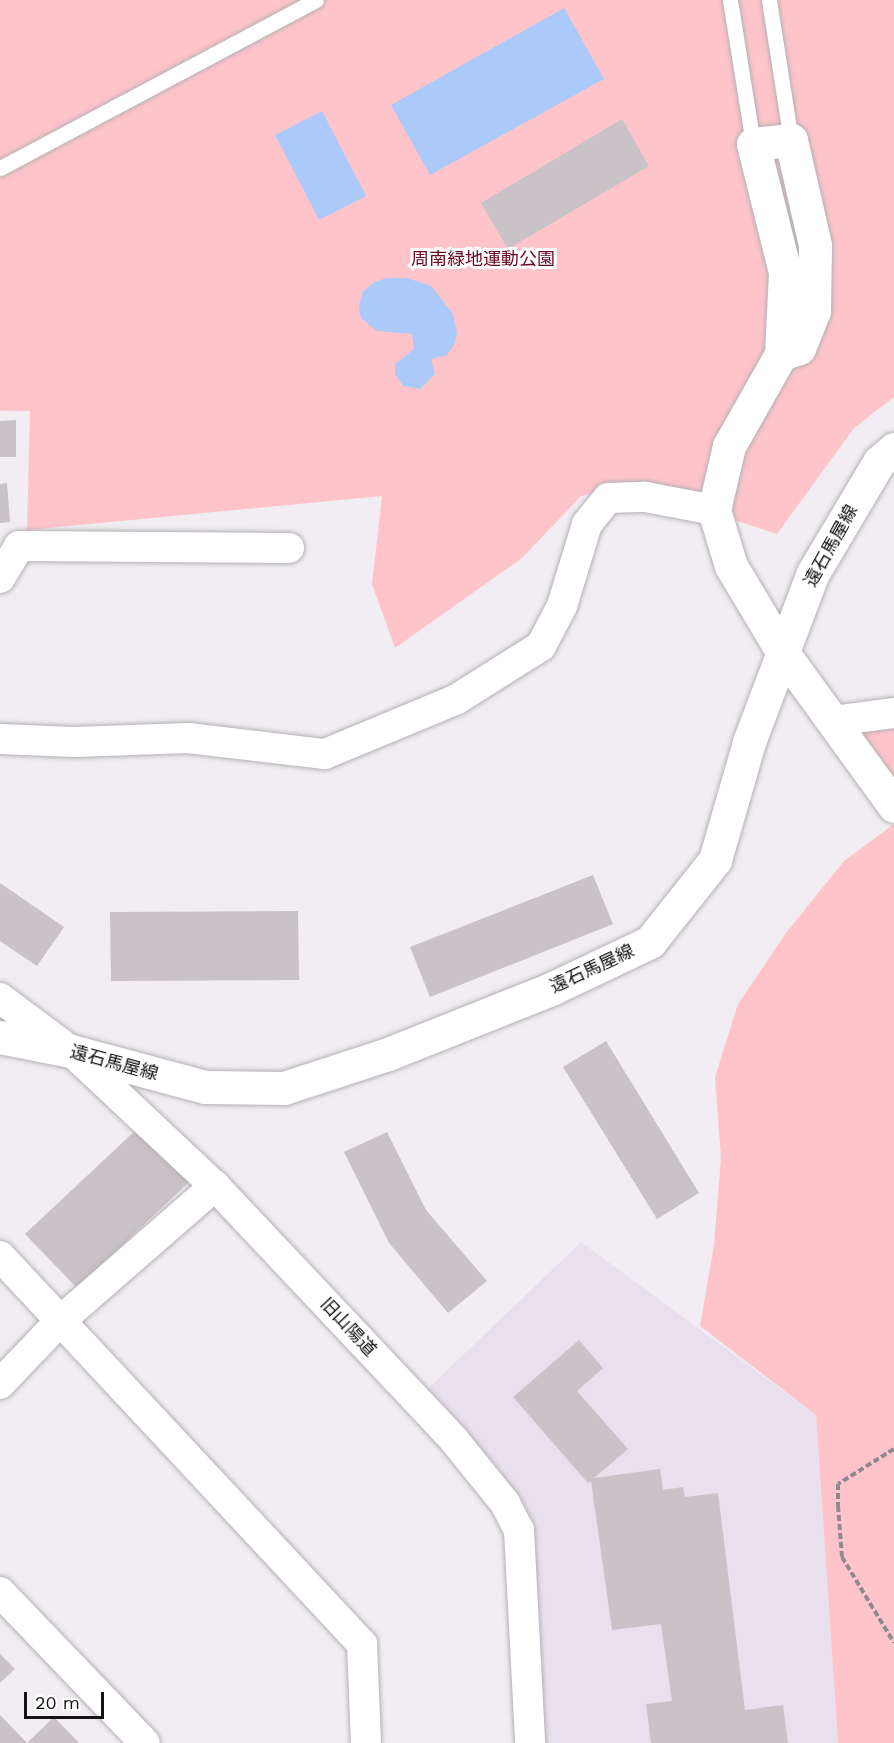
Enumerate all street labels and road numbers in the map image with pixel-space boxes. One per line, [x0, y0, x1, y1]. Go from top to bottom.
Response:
street label: 遠石馬屋線 [800, 501, 862, 591]
street label: 遠石馬屋線 [547, 940, 637, 998]
street label: 遠石馬屋線 [68, 1041, 160, 1085]
street label: 旧山陽道 [316, 1293, 380, 1361]

